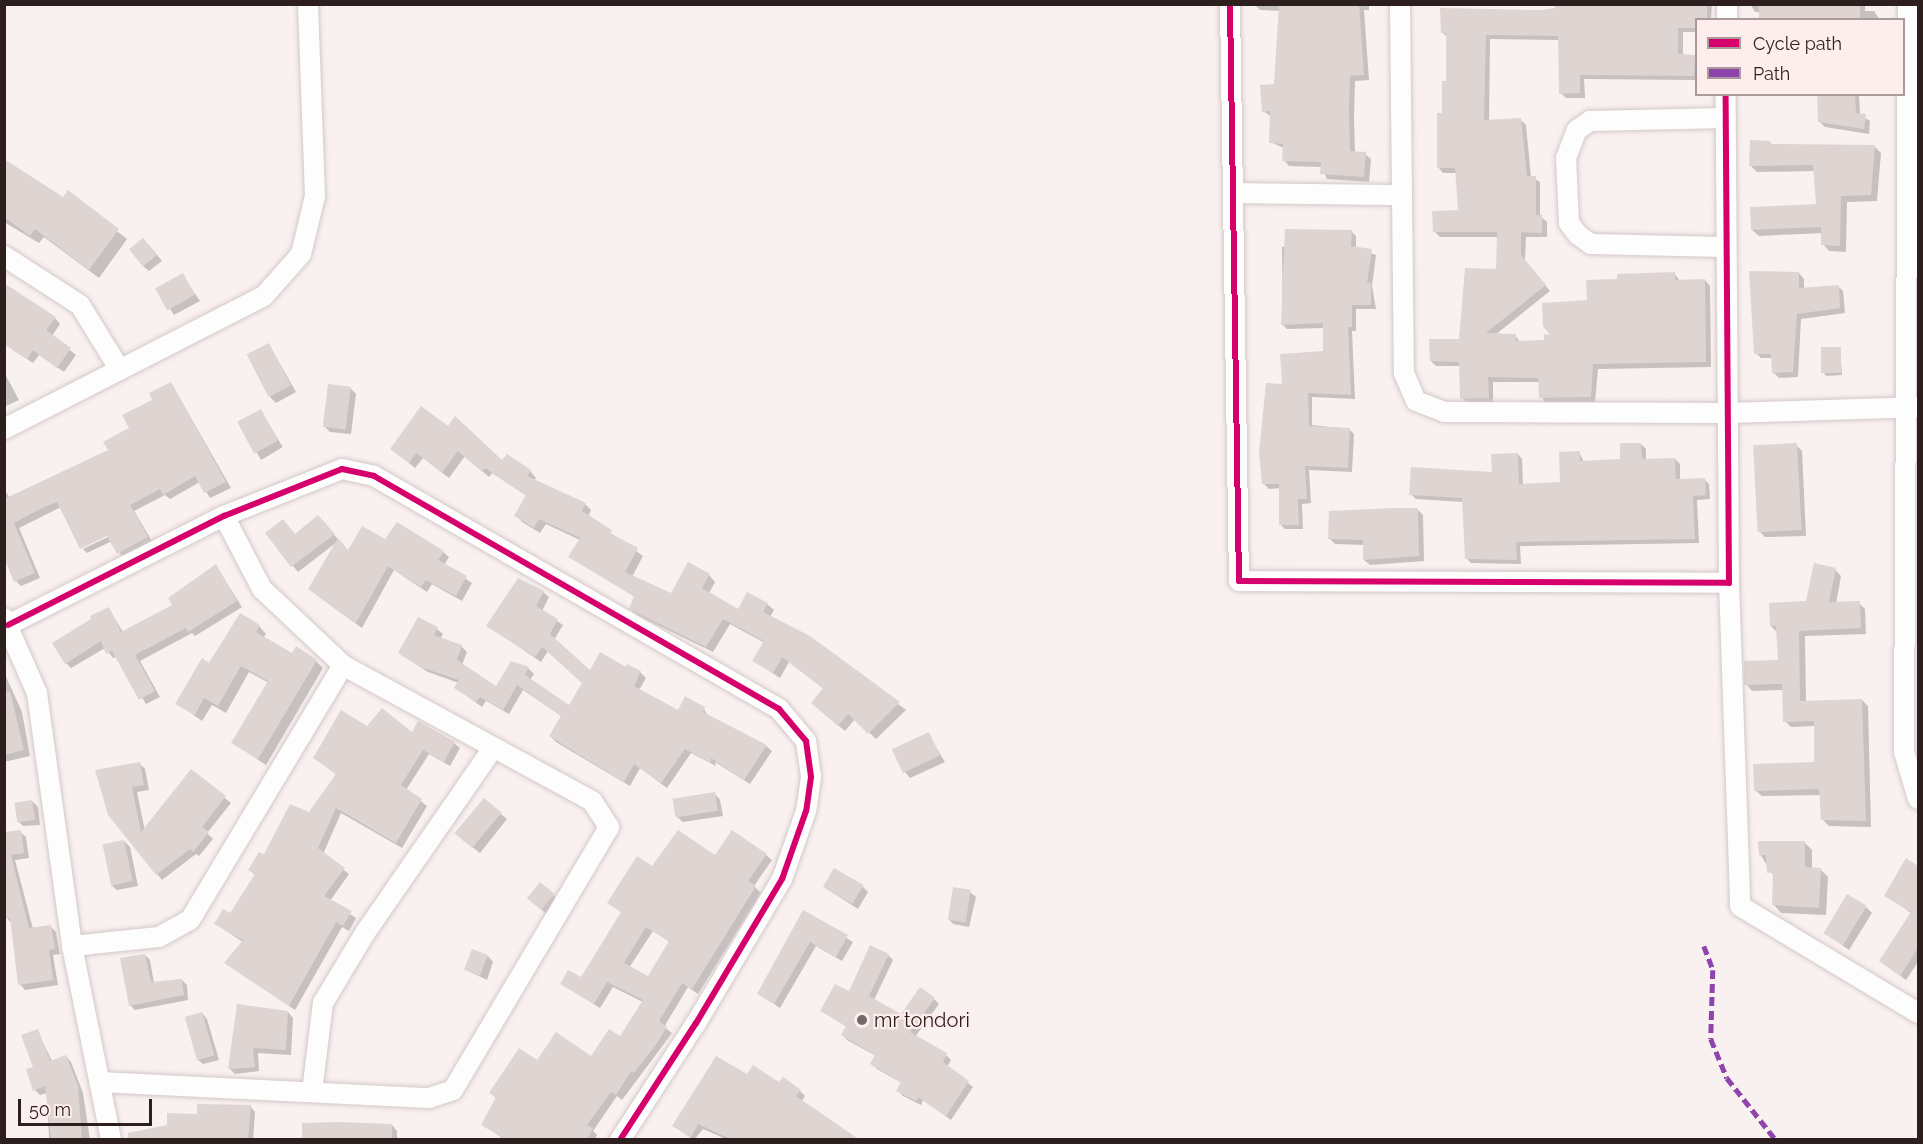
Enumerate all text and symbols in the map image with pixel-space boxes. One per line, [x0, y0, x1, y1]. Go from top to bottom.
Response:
legend [1695, 18, 1905, 96]
text: Cycle path [1753, 33, 1842, 54]
text: Path [1753, 63, 1790, 84]
place label: mr tondori [874, 1008, 970, 1032]
marker: mr tondori [855, 1013, 869, 1027]
scale bar [21, 1087, 154, 1125]
text: 50 m [29, 1099, 71, 1120]

